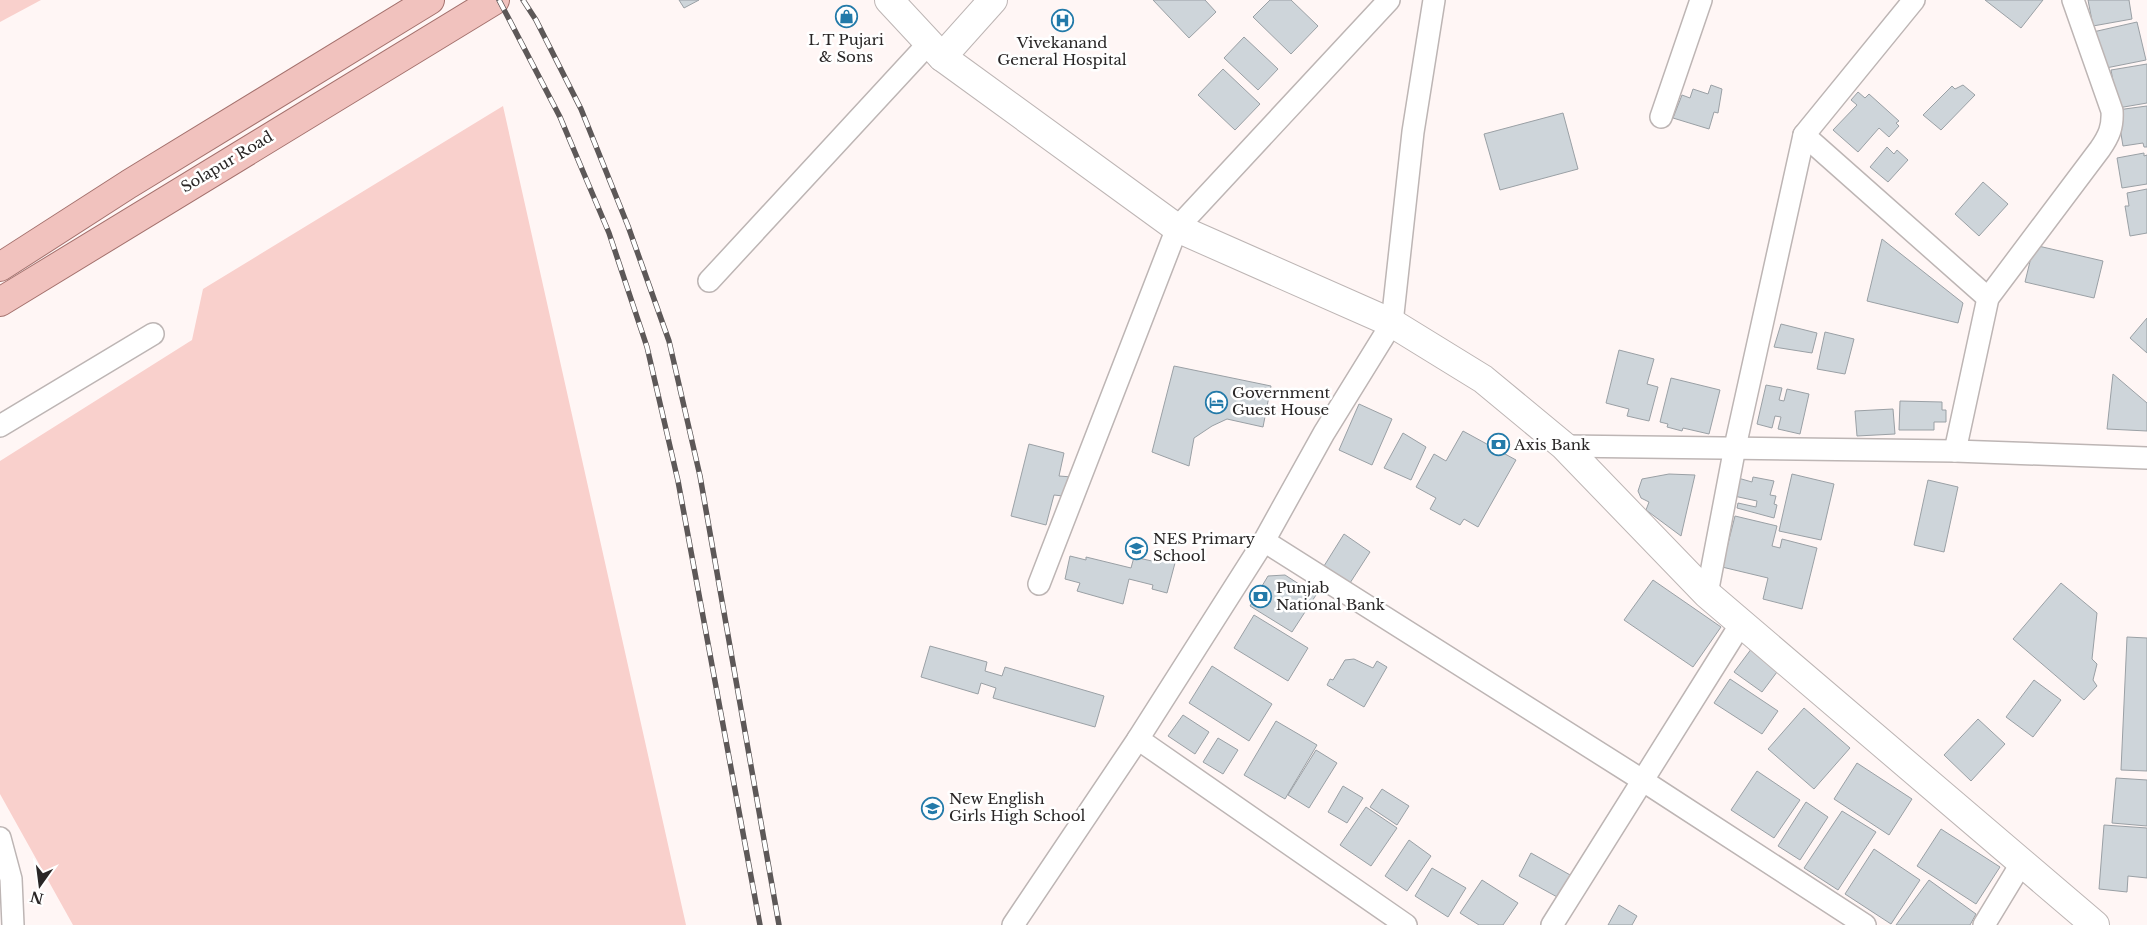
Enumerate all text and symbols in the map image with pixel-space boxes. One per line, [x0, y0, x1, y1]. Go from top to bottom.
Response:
shop icon: L T Pujari & Sons [834, 5, 858, 29]
hospital icon: Vivekanand General Hospital [1050, 8, 1074, 32]
place label: L T Pujari & Sons [808, 30, 884, 66]
place label: Vivekanand General Hospital [997, 33, 1127, 69]
street label: Solapur Road [177, 127, 276, 196]
place label: Government Guest House [1232, 383, 1330, 419]
hotel icon: Government Guest House [1204, 390, 1228, 414]
bank icon: Axis Bank [1486, 433, 1510, 457]
place label: Axis Bank [1513, 435, 1591, 454]
place label: NES Primary School [1153, 529, 1256, 565]
school or university icon: NES Primary School [1125, 536, 1149, 560]
place label: Punjab National Bank [1276, 578, 1386, 614]
bank icon: Punjab National Bank [1248, 585, 1272, 609]
place label: New English Girls High School [949, 789, 1086, 825]
school or university icon: New English Girls High School [921, 796, 945, 820]
north arrow [15, 860, 65, 910]
text: N [28, 887, 45, 908]

